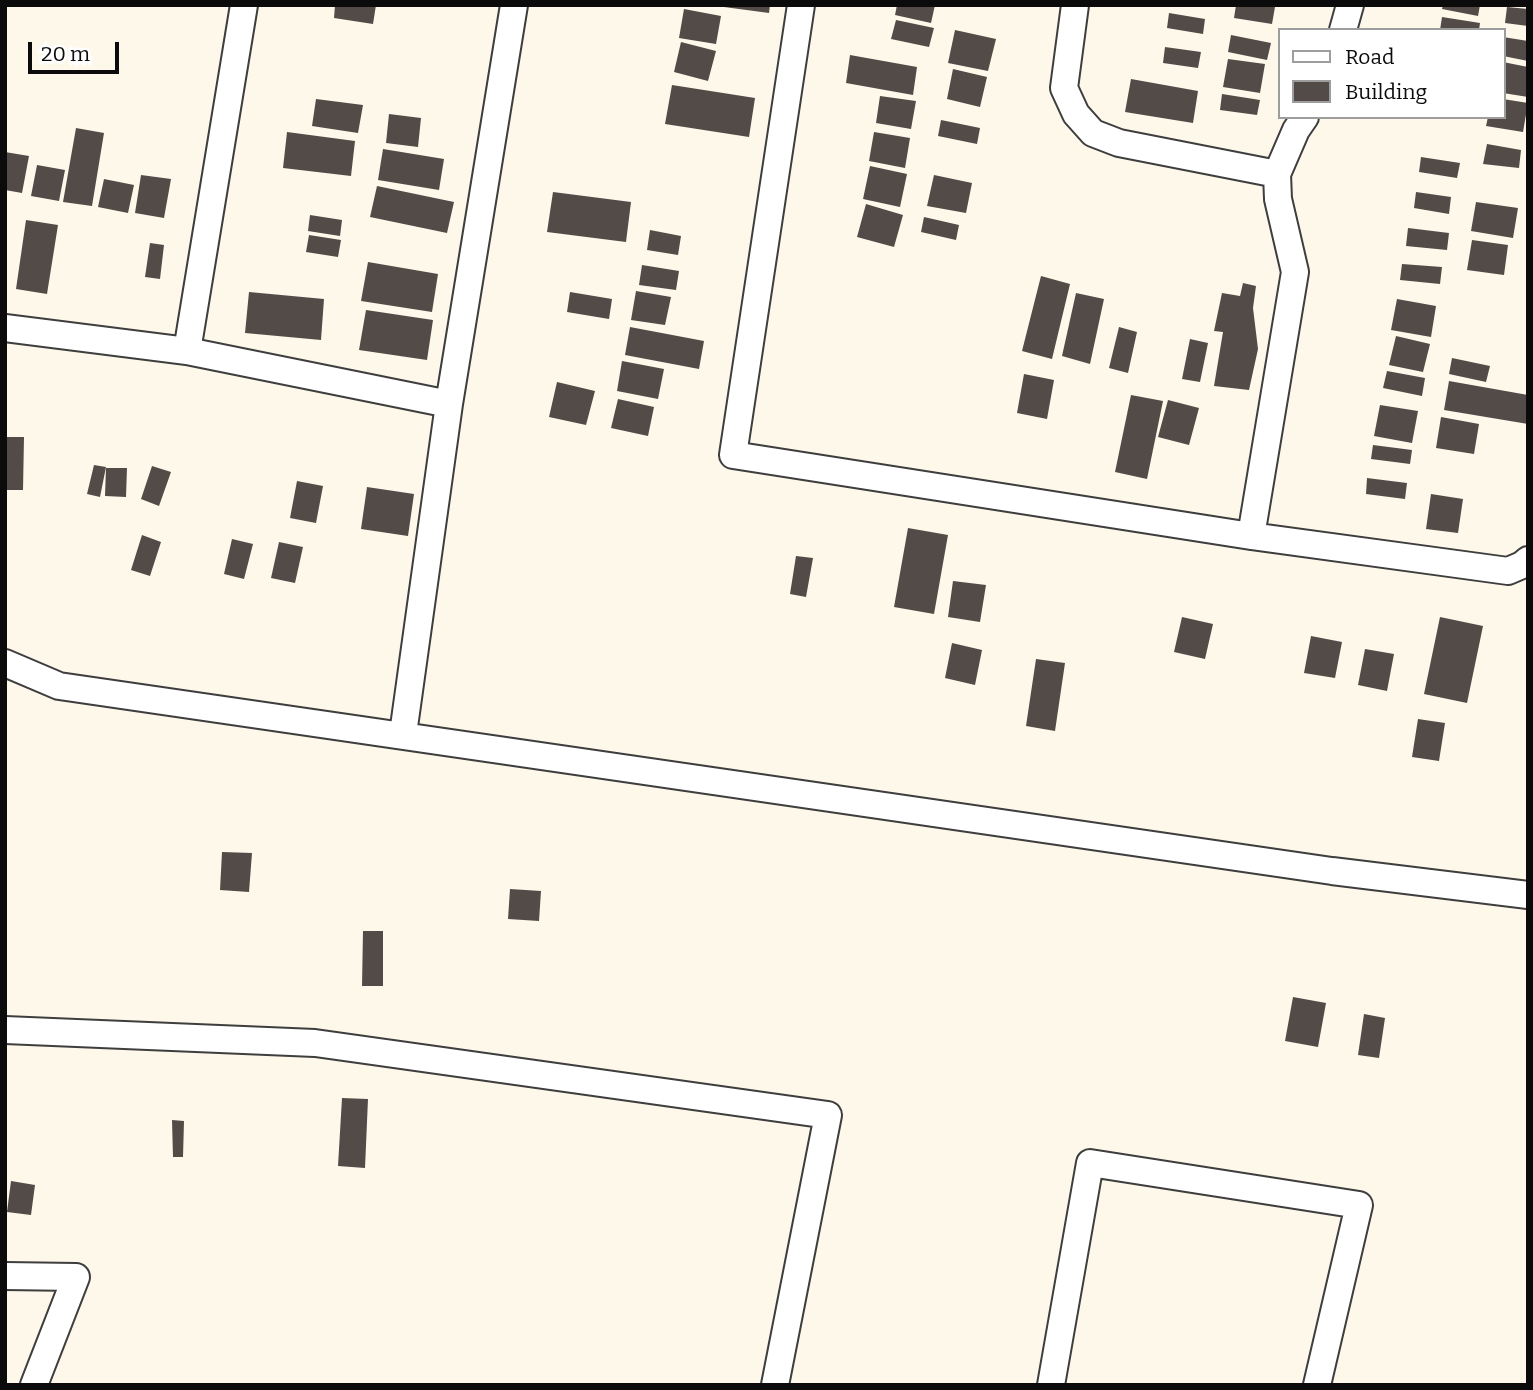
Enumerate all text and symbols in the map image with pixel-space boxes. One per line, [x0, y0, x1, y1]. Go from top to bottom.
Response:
scale bar [32, 28, 122, 72]
legend [1278, 28, 1505, 119]
text: 20 m [41, 41, 90, 67]
text: Road [1345, 44, 1394, 70]
text: Building [1345, 79, 1427, 105]

